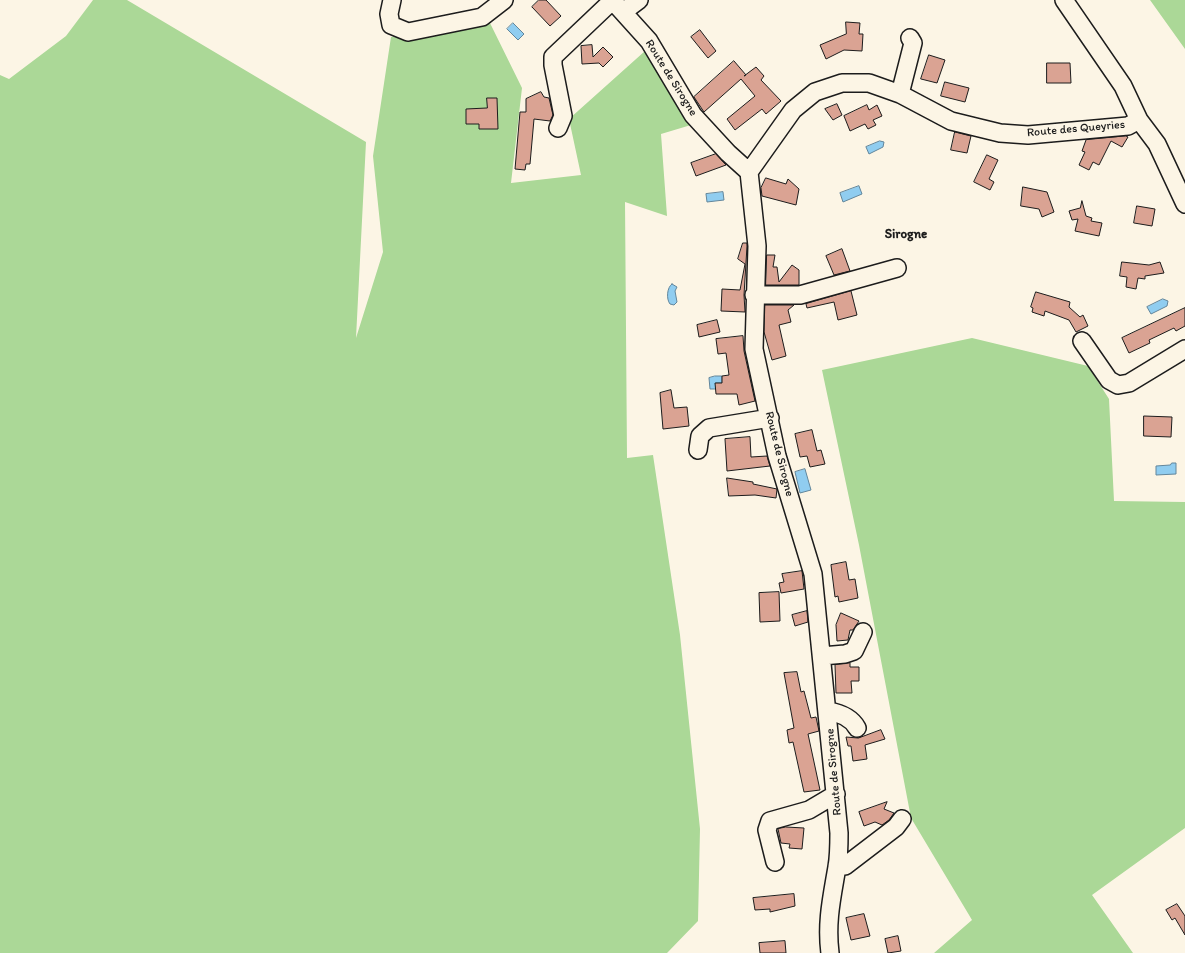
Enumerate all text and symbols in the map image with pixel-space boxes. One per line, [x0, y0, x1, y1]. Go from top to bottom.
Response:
street label: Route de Sirogne [642, 37, 700, 119]
street label: Route des Queyries [1026, 118, 1126, 140]
district label: Sirogne [885, 227, 927, 243]
street label: Route de Sirogne [761, 410, 797, 498]
street label: Route de Sirogne [823, 728, 845, 816]

